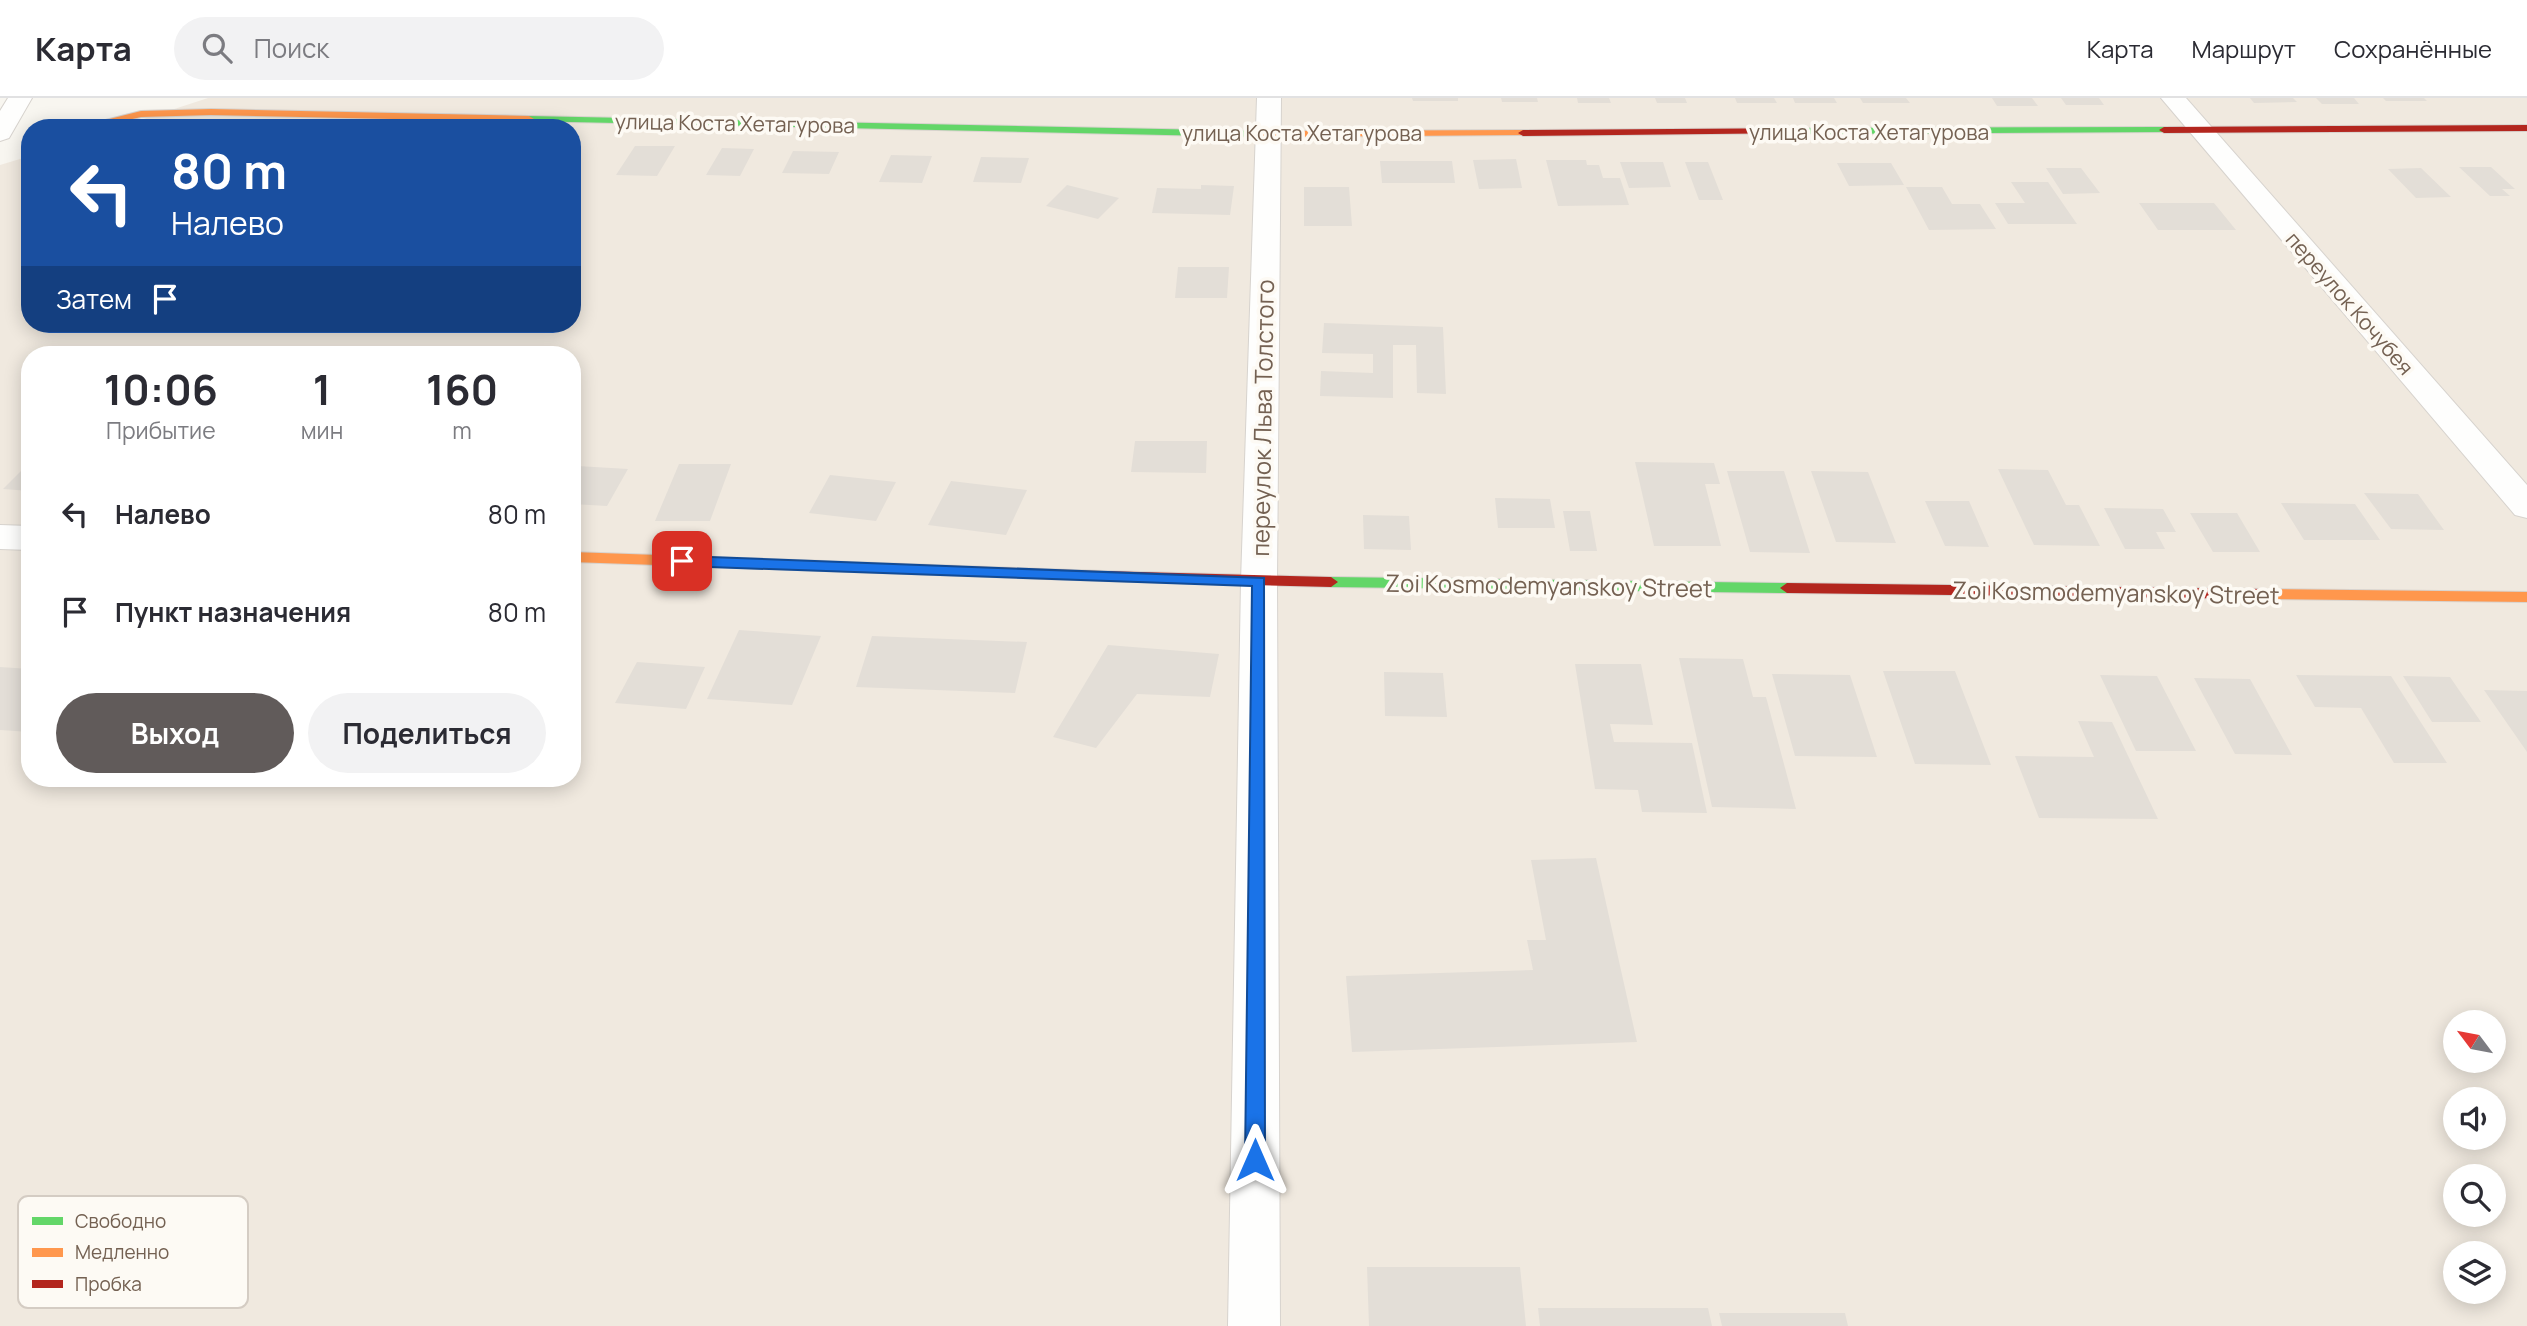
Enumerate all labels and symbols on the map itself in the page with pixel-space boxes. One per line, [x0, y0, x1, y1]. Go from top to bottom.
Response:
street label: улица Коста Хетагурова [615, 107, 855, 139]
street label: улица Коста Хетагурова [1749, 118, 1989, 146]
street label: улица Коста Хетагурова [1182, 119, 1422, 147]
street label: переулок Кочубея [2280, 226, 2420, 380]
street label: переулок Льва Толстого [1243, 279, 1281, 557]
pin [652, 531, 712, 591]
street label: Zoi Kosmodemyanskoy Street [1385, 566, 1713, 604]
street label: Zoi Kosmodemyanskoy Street [1952, 573, 2280, 611]
north arrow [2443, 1010, 2506, 1073]
position arrow [1218, 1123, 1292, 1197]
legend [18, 1196, 248, 1308]
text: Свободно [75, 1208, 166, 1234]
text: Медленно [75, 1239, 169, 1265]
text: Пробка [75, 1271, 142, 1297]

